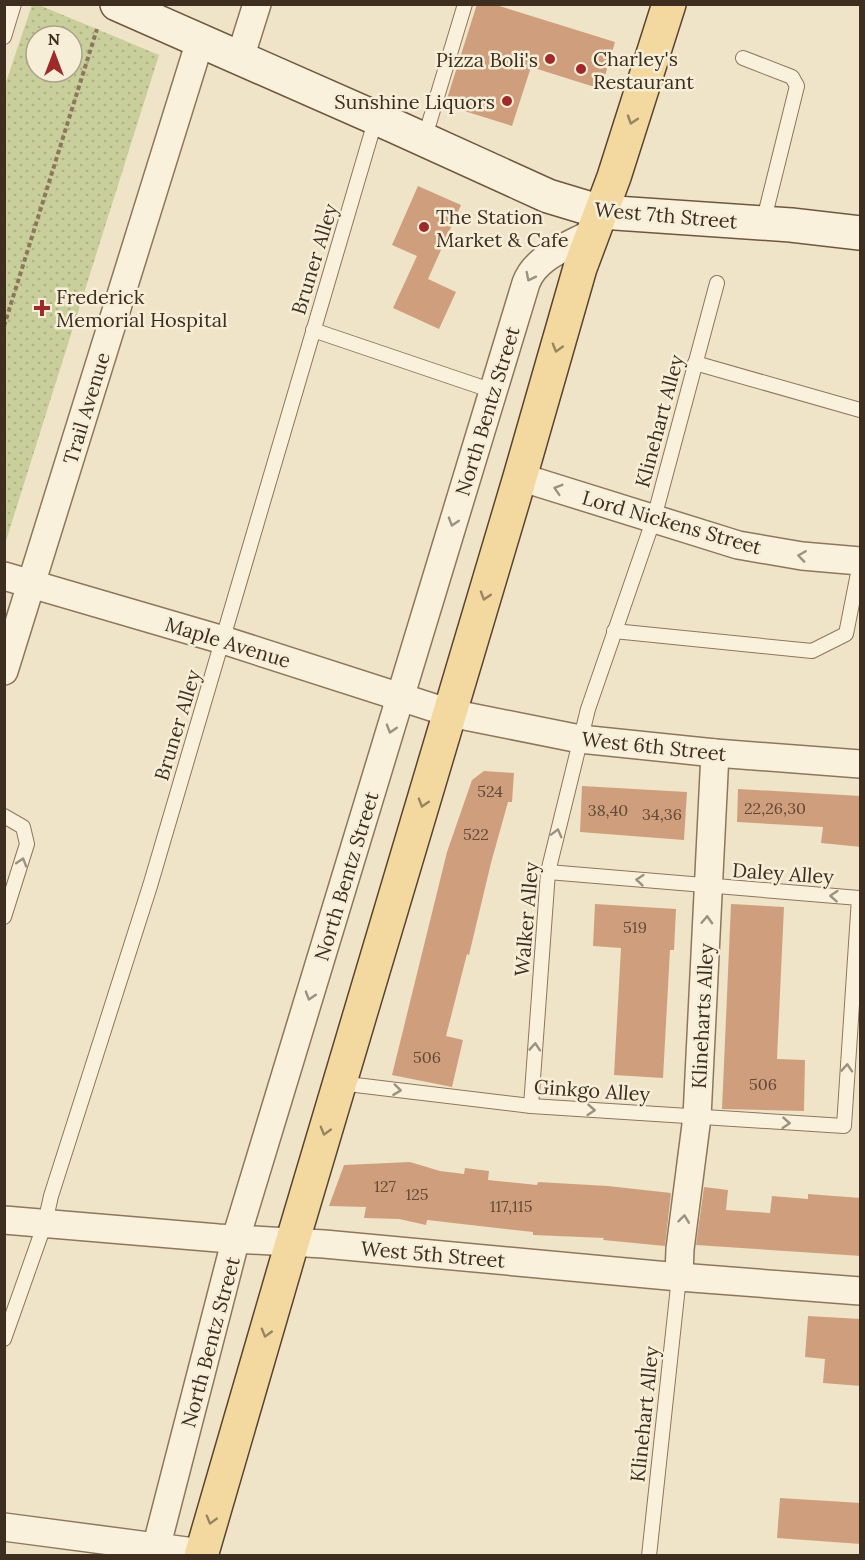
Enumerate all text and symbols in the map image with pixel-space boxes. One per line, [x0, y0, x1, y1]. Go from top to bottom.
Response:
north arrow [24, 24, 84, 84]
text: N [48, 29, 60, 49]
place label: Charley's Restaurant [593, 46, 694, 94]
place label: Pizza Boli's [436, 47, 538, 72]
marker: Pizza Boli's [543, 52, 557, 66]
marker: Charley's Restaurant [574, 62, 588, 76]
place label: Sunshine Liquors [334, 89, 495, 114]
marker: Sunshine Liquors [500, 94, 514, 108]
one-way arrow [627, 114, 639, 125]
street label: West 7th Street [594, 196, 739, 234]
street label: Bruner Alley [285, 200, 343, 317]
place label: The Station Market & Cafe [436, 204, 569, 252]
marker: The Station Market & Cafe [417, 220, 431, 234]
one-way arrow [525, 270, 537, 281]
place label: Frederick Memorial Hospital [56, 284, 227, 332]
marker: Frederick Memorial Hospital [33, 299, 51, 317]
street label: North Bentz Street [449, 323, 525, 499]
one-way arrow [552, 342, 564, 353]
street label: Trail Avenue [57, 349, 115, 467]
street label: Klinehart Alley [629, 351, 689, 490]
one-way arrow [553, 484, 564, 496]
street label: Lord Nickens Street [579, 484, 765, 560]
one-way arrow [448, 517, 460, 527]
one-way arrow [798, 550, 807, 562]
one-way arrow [480, 590, 492, 601]
street label: Maple Avenue [162, 611, 294, 673]
street label: Bruner Alley [148, 666, 206, 783]
one-way arrow [386, 723, 398, 734]
street label: West 6th Street [580, 726, 728, 766]
house number: 524 [477, 781, 503, 801]
street label: North Bentz Street [308, 788, 384, 964]
one-way arrow [418, 797, 430, 808]
house number: 22,26,30 [744, 798, 806, 818]
house number: 38,40 [588, 800, 628, 820]
house number: 34,36 [642, 804, 682, 824]
house number: 522 [463, 824, 489, 844]
one-way arrow [550, 828, 562, 839]
one-way arrow [15, 857, 27, 868]
street label: Daley Alley [731, 857, 835, 889]
street label: Walker Alley [509, 860, 543, 977]
one-way arrow [635, 874, 644, 887]
one-way arrow [829, 890, 838, 903]
one-way arrow [700, 916, 713, 925]
house number: 519 [623, 917, 647, 937]
street label: Klineharts Alley [686, 942, 718, 1089]
one-way arrow [305, 990, 317, 1001]
one-way arrow [528, 1043, 541, 1052]
house number: 506 [413, 1047, 441, 1067]
one-way arrow [841, 1064, 854, 1073]
street label: Ginkgo Alley [533, 1073, 651, 1107]
house number: 506 [749, 1074, 777, 1094]
one-way arrow [393, 1083, 402, 1095]
one-way arrow [587, 1103, 596, 1116]
one-way arrow [781, 1116, 790, 1129]
one-way arrow [320, 1126, 333, 1136]
house number: 127 [374, 1176, 397, 1196]
house number: 125 [405, 1184, 429, 1204]
house number: 117,115 [490, 1196, 532, 1216]
one-way arrow [677, 1214, 689, 1224]
street label: West 5th Street [360, 1235, 506, 1273]
street label: North Bentz Street [175, 1254, 245, 1430]
one-way arrow [261, 1327, 273, 1337]
street label: Klinehart Alley [624, 1344, 664, 1483]
one-way arrow [206, 1515, 219, 1525]

